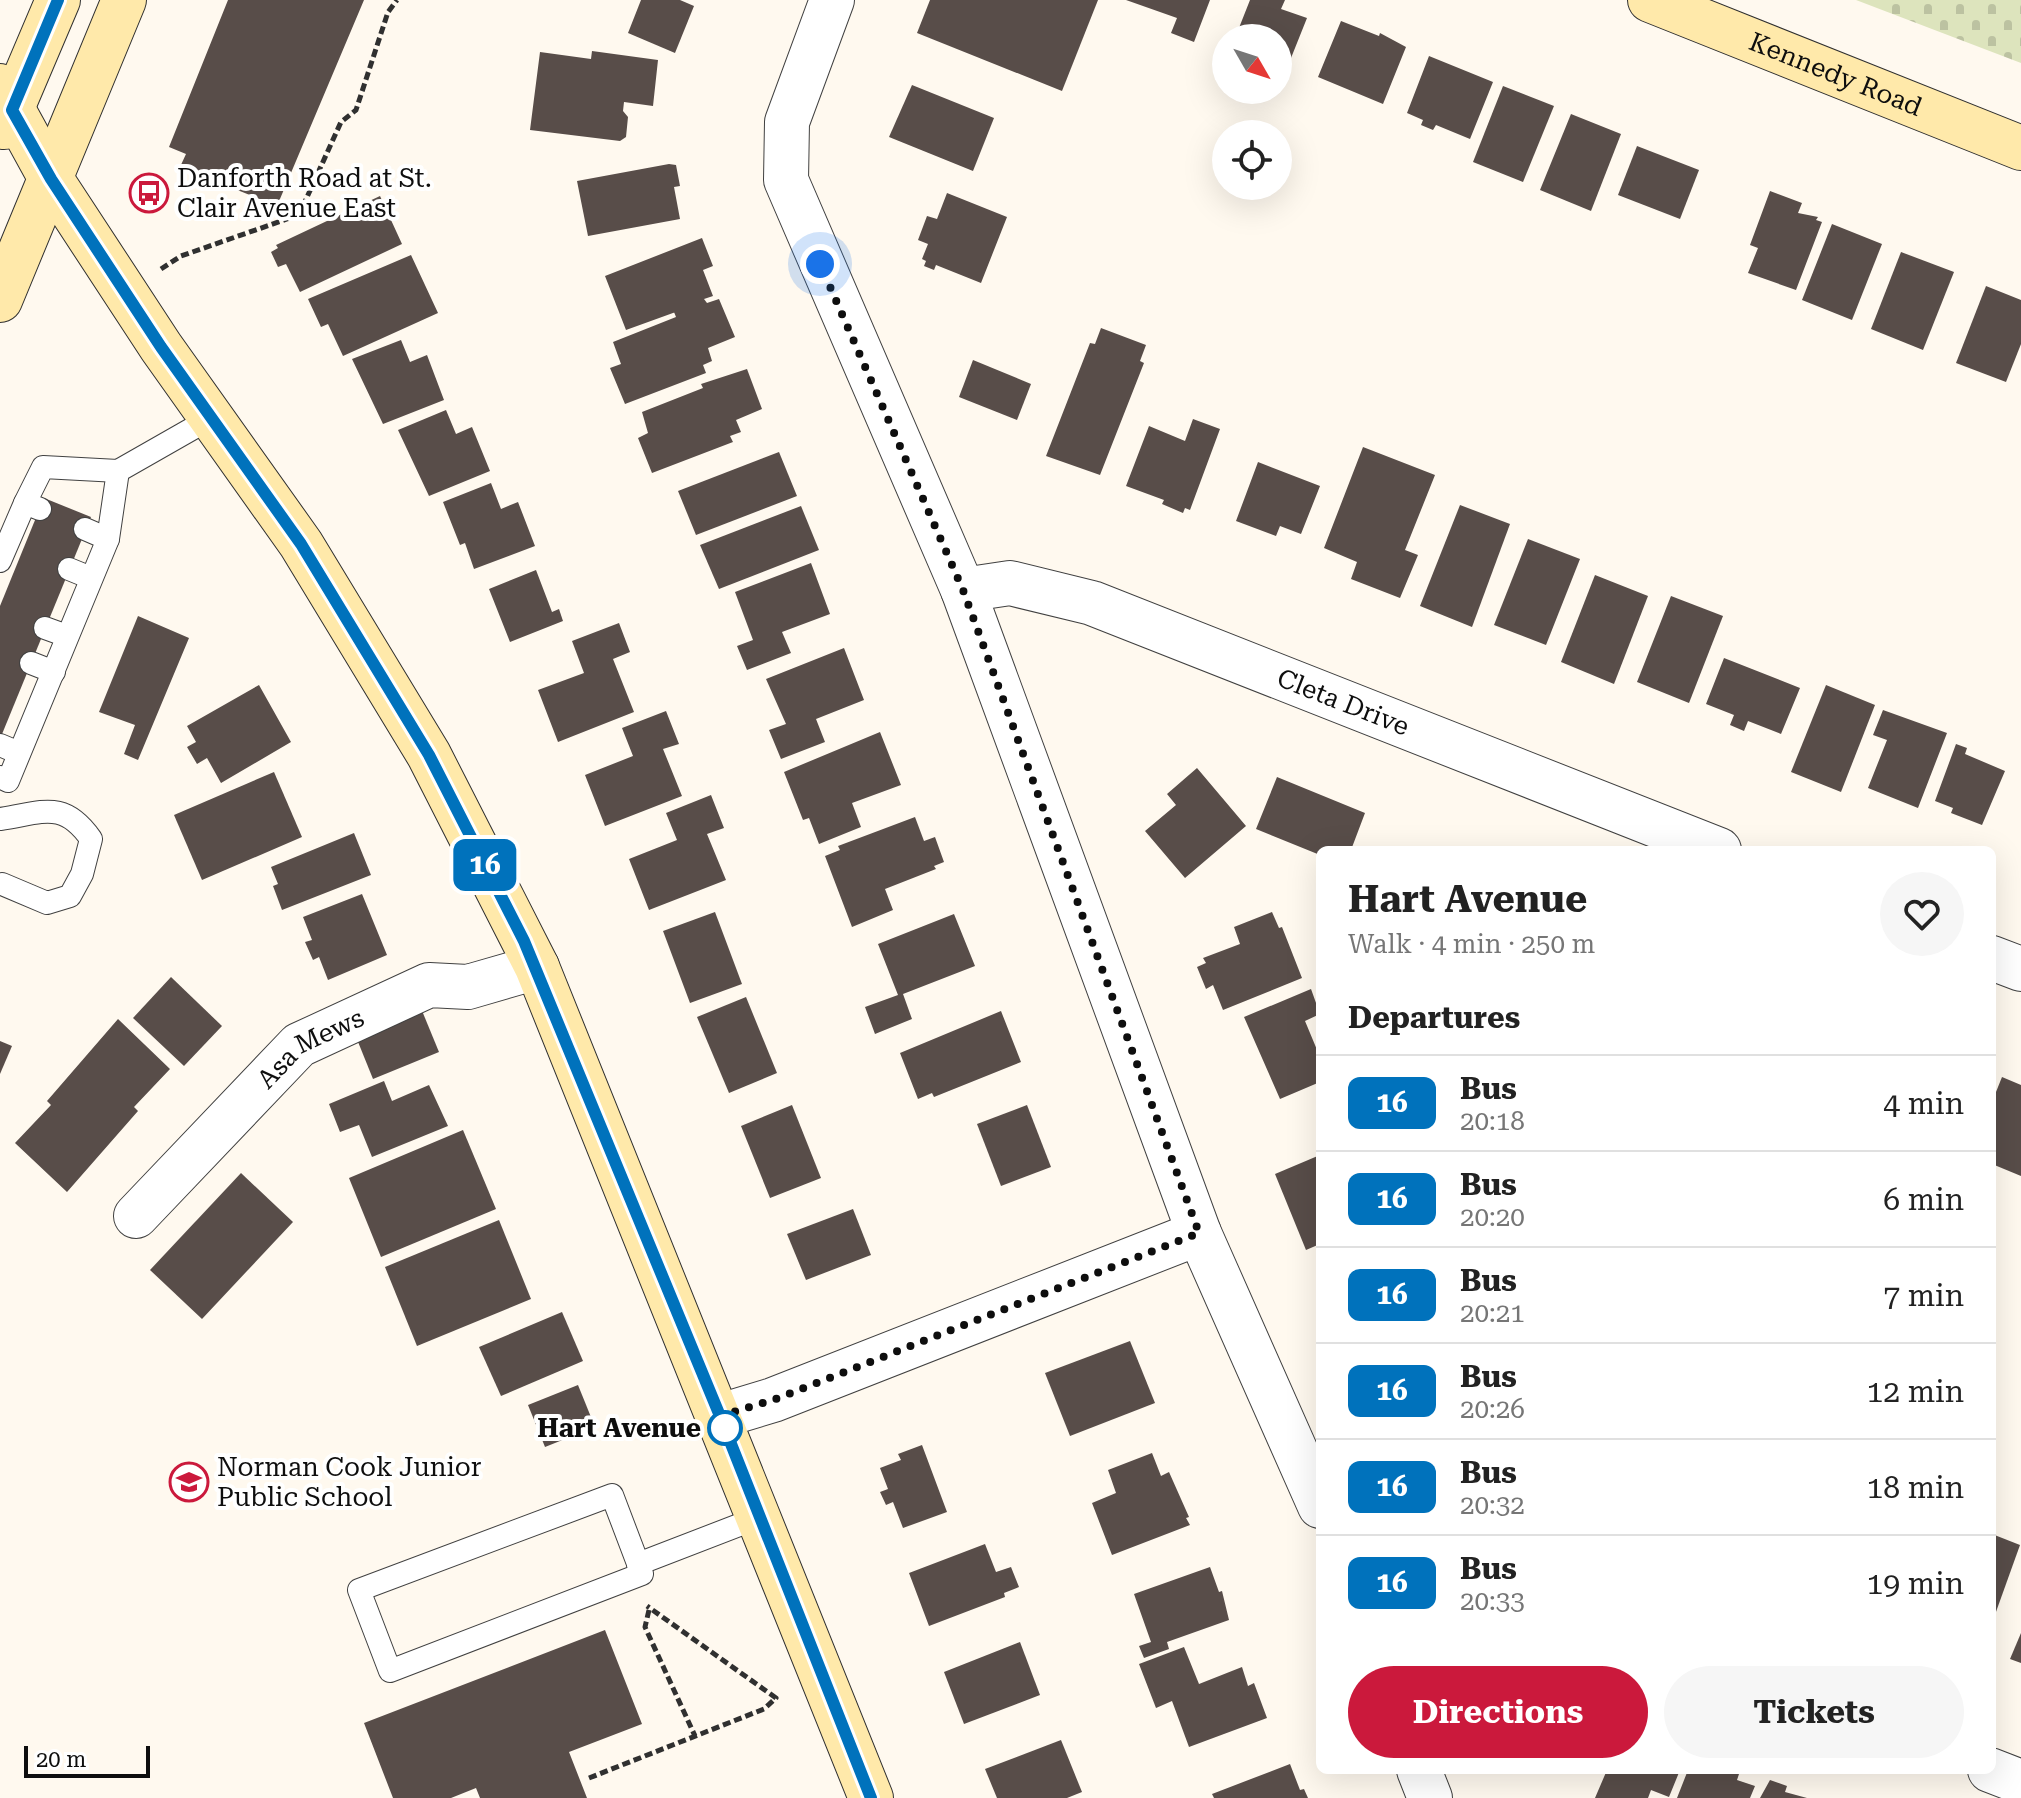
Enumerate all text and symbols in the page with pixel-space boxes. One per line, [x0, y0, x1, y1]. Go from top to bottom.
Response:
north arrow [1212, 24, 1292, 104]
map controls [1212, 24, 1292, 200]
street label: Kennedy Road [1745, 26, 1927, 122]
button: locate [1212, 120, 1292, 200]
place label: Danforth Road at St. Clair Avenue East [177, 163, 432, 223]
bus stop icon: Danforth Road at St. Clair Avenue East [128, 172, 170, 214]
your location [800, 244, 840, 284]
street label: Cleta Drive [1273, 663, 1414, 741]
line badge: 16 [449, 839, 521, 891]
text: 16 [469, 848, 501, 881]
button: heart [1880, 872, 1964, 956]
text: Hart Avenue [1348, 877, 1587, 921]
text: Walk · 4 min · 250 m [1348, 929, 1595, 959]
text: Departures [1348, 1000, 1520, 1035]
street label: Asa Mews [251, 1002, 368, 1094]
text: Bus [1460, 1071, 1517, 1106]
text: 16 [1376, 1086, 1408, 1119]
text: 4 min [1883, 1086, 1964, 1121]
text: 20:18 [1460, 1106, 1525, 1136]
text: Bus [1460, 1167, 1517, 1202]
text: 16 [1376, 1182, 1408, 1215]
text: 6 min [1883, 1182, 1964, 1217]
text: 20:20 [1460, 1202, 1525, 1232]
text: Bus [1460, 1263, 1517, 1298]
text: 16 [1376, 1278, 1408, 1311]
text: 7 min [1883, 1278, 1964, 1313]
text: 20:21 [1460, 1298, 1525, 1328]
text: Bus [1460, 1359, 1517, 1394]
text: 16 [1376, 1374, 1408, 1407]
text: 12 min [1867, 1374, 1964, 1409]
text: 20:26 [1460, 1394, 1525, 1424]
marker: Hart Avenue [708, 1411, 742, 1445]
place label: Hart Avenue [537, 1413, 701, 1443]
place label: Norman Cook Junior Public School [217, 1452, 482, 1512]
text: Bus [1460, 1455, 1517, 1490]
school or university icon: Norman Cook Junior Public School [168, 1461, 210, 1503]
text: 16 [1376, 1470, 1408, 1503]
text: 18 min [1867, 1470, 1964, 1505]
text: 20:32 [1460, 1490, 1525, 1520]
text: Bus [1460, 1551, 1517, 1586]
text: 16 [1376, 1566, 1408, 1599]
text: 19 min [1867, 1566, 1964, 1601]
text: 20:33 [1460, 1586, 1525, 1616]
button: Directions [1348, 1666, 1648, 1758]
button: Tickets [1664, 1666, 1964, 1758]
scale bar [24, 1742, 150, 1778]
text: 20 m [36, 1747, 86, 1772]

